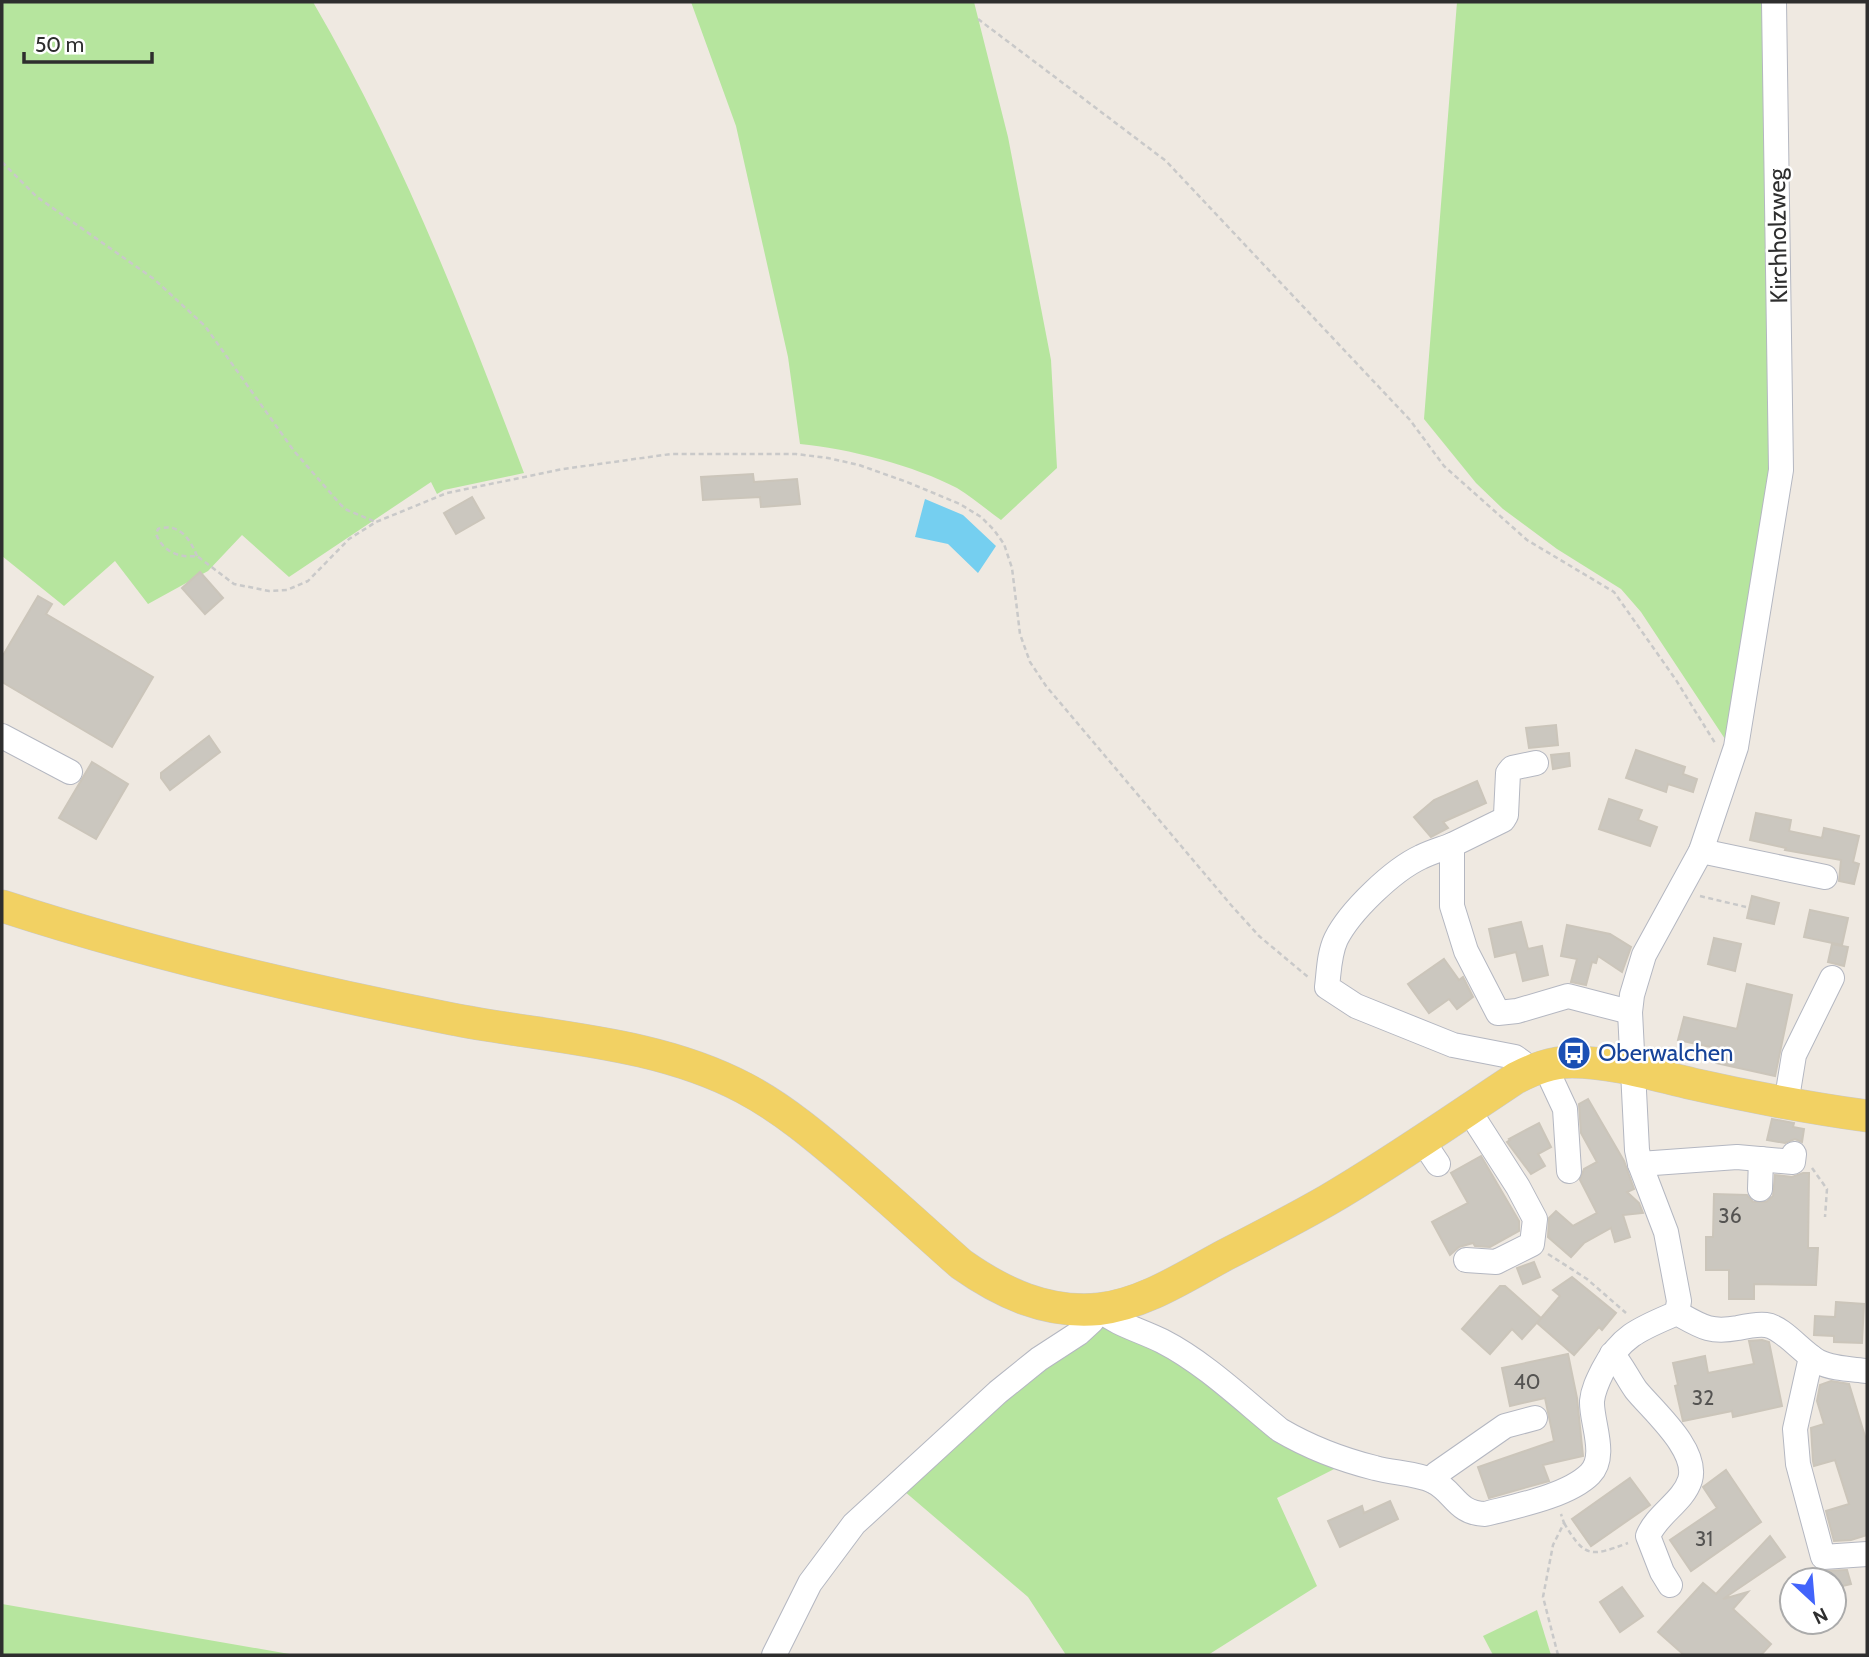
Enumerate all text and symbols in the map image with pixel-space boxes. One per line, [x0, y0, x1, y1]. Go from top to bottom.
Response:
scale bar [24, 21, 152, 65]
text: 50 m [35, 32, 84, 57]
street label: Kirchholzweg [1762, 167, 1793, 304]
bus stop icon: Oberwalchen [1555, 1034, 1593, 1072]
place label: Oberwalchen [1598, 1038, 1734, 1067]
house number: 36 [1718, 1203, 1742, 1228]
house number: 40 [1514, 1369, 1540, 1394]
house number: 32 [1692, 1385, 1714, 1410]
house number: 31 [1695, 1526, 1713, 1551]
north arrow [1778, 1566, 1848, 1636]
text: N [1809, 1603, 1831, 1629]

